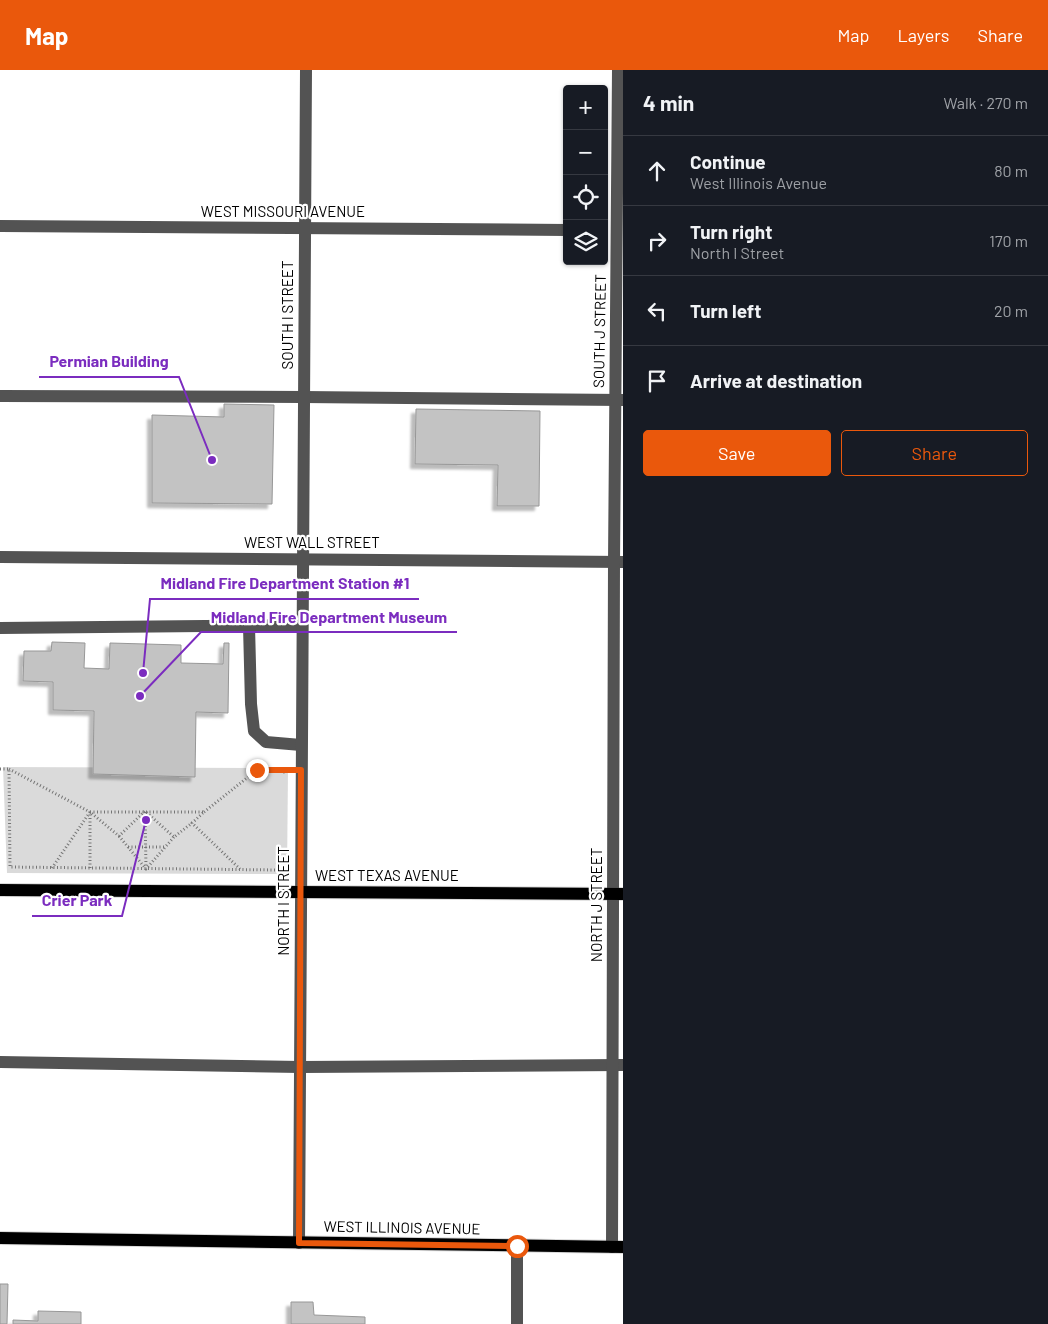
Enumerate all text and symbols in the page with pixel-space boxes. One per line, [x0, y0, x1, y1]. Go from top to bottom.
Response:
text: Map [25, 21, 68, 50]
text: Map [837, 24, 869, 46]
text: Layers [897, 24, 950, 46]
text: Share [978, 24, 1023, 46]
map controls [563, 85, 608, 265]
button: + [563, 85, 608, 130]
text: 4 min [643, 90, 694, 115]
text: Walk · 270 m [943, 93, 1028, 112]
button: − [563, 130, 608, 175]
text: Continue [690, 150, 766, 173]
icon: ahead [643, 157, 671, 185]
text: 80 m [994, 161, 1028, 180]
text: West Illinois Avenue [690, 173, 827, 192]
button: locate [563, 175, 608, 220]
street label: WEST MISSOURI AVENUE [201, 202, 365, 220]
button: layers [563, 220, 608, 265]
text: Turn right [690, 220, 772, 243]
icon: right [643, 227, 671, 255]
text: 170 m [989, 231, 1028, 250]
text: North I Street [690, 243, 784, 262]
street label: SOUTH I STREET [278, 261, 296, 369]
street label: SOUTH J STREET [589, 274, 609, 388]
icon: left [643, 297, 671, 325]
text: Turn left [690, 299, 761, 322]
text: 20 m [994, 301, 1028, 320]
callout: Permian Building [39, 346, 179, 377]
text: Permian Building [49, 351, 169, 370]
icon: arrive [643, 367, 671, 395]
text: Arrive at destination [690, 369, 862, 392]
button: Save [643, 430, 831, 476]
button: Share [841, 430, 1028, 476]
street label: WEST WALL STREET [244, 533, 380, 551]
callout: Midland Fire Department Station #1 [150, 568, 419, 599]
text: Midland Fire Department Station #1 [161, 573, 409, 592]
callout: Midland Fire Department Museum [201, 601, 457, 632]
text: Midland Fire Department Museum [211, 607, 447, 626]
route end [246, 759, 269, 782]
street label: NORTH I STREET [274, 846, 292, 956]
street label: NORTH J STREET [587, 848, 605, 962]
street label: WEST TEXAS AVENUE [315, 866, 459, 884]
callout: Crier Park [32, 885, 122, 916]
text: Crier Park [42, 890, 113, 909]
street label: WEST ILLINOIS AVENUE [323, 1217, 481, 1237]
route start [506, 1235, 529, 1258]

